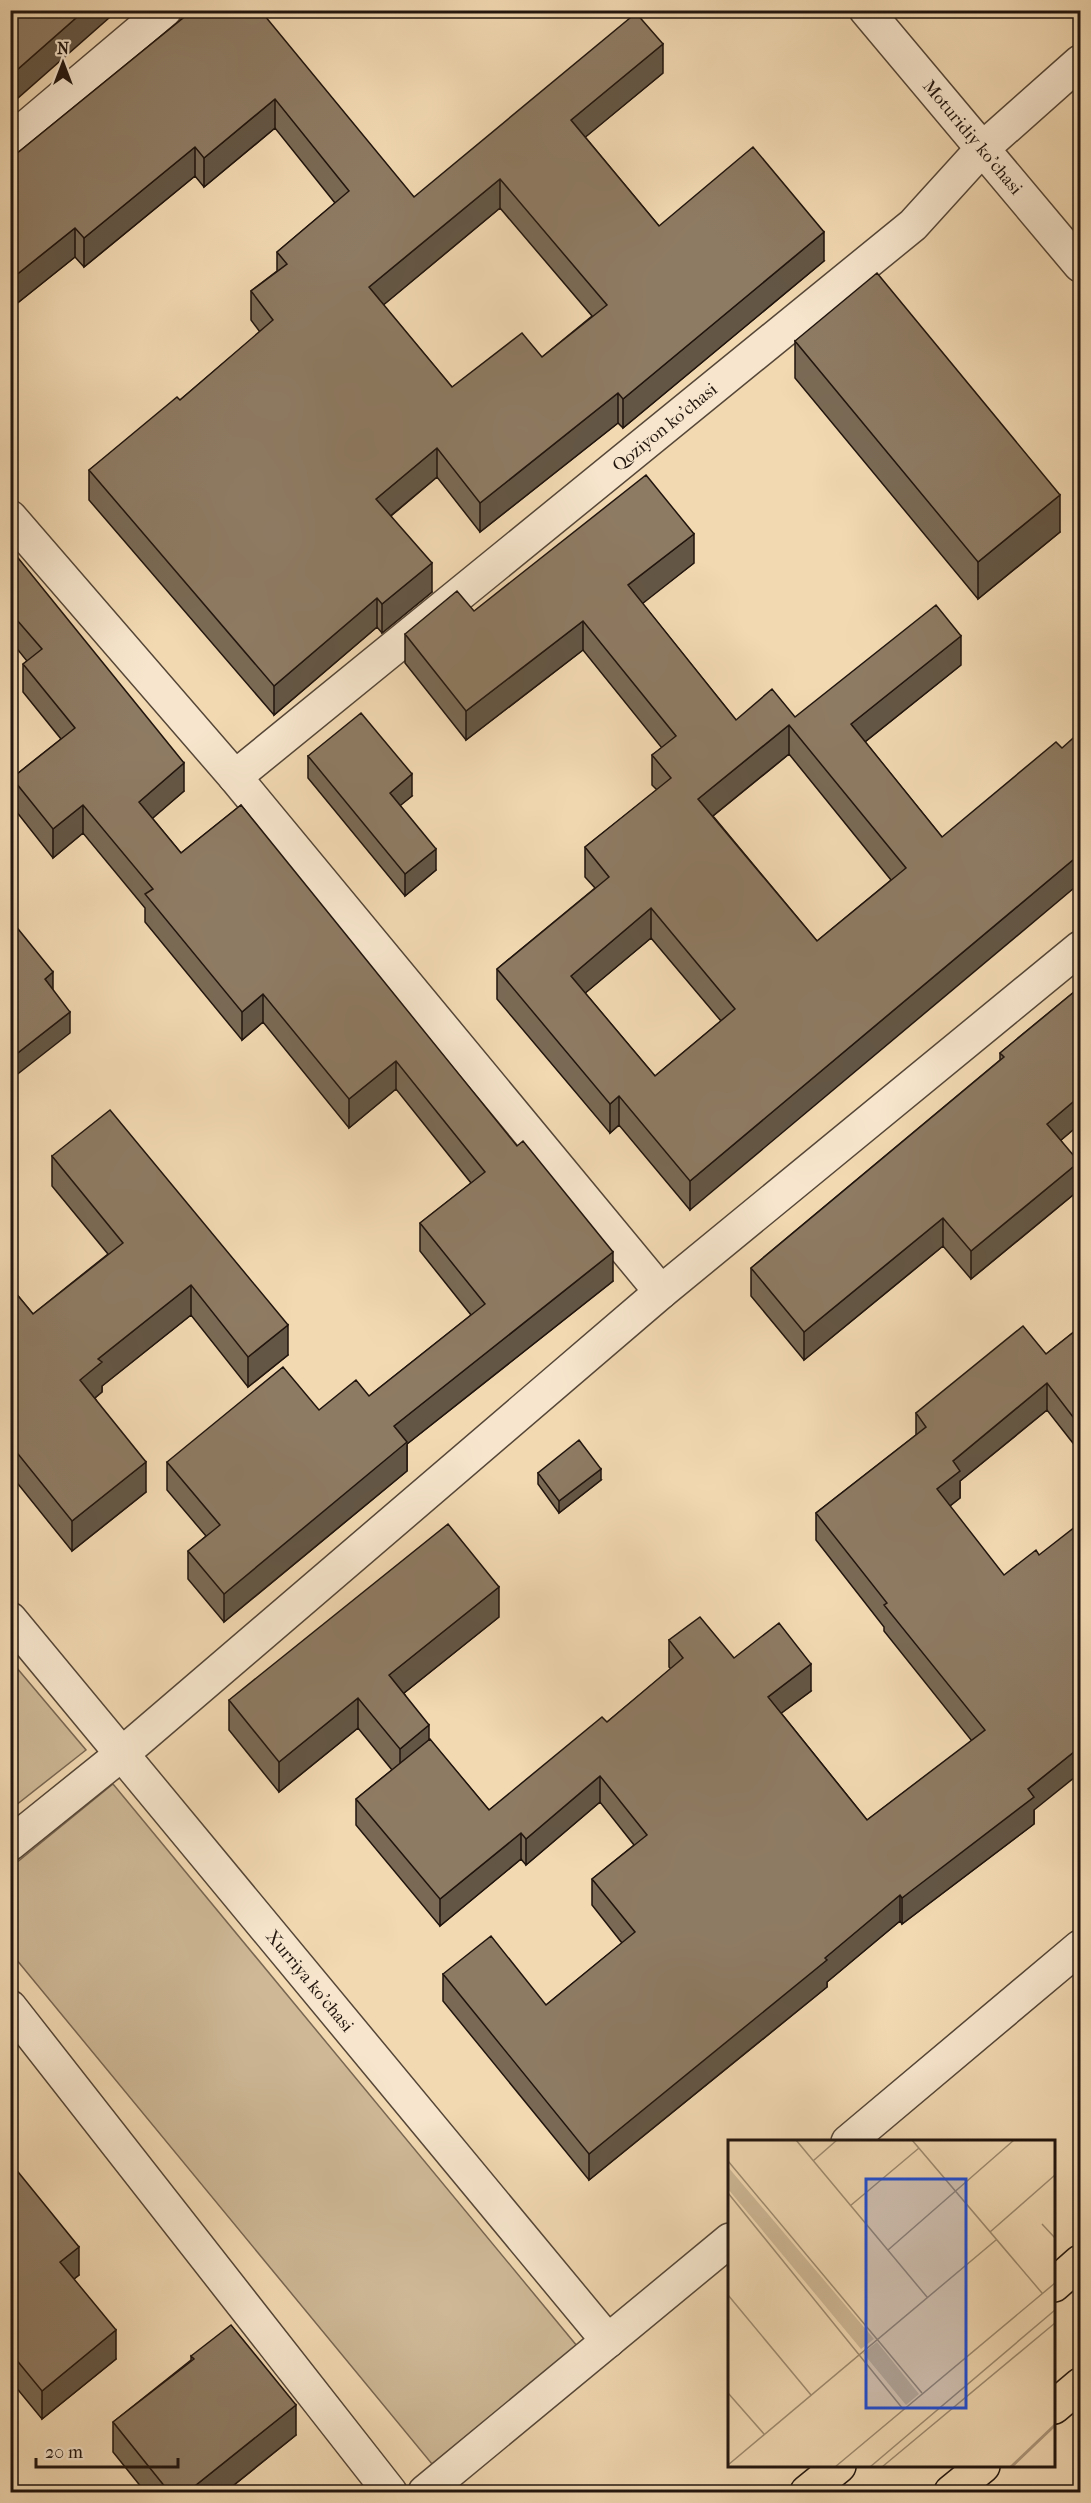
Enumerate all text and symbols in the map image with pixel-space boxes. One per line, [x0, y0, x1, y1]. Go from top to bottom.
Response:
north arrow [33, 33, 93, 93]
text: N [57, 39, 70, 58]
street label: Moturidiy ko'chasi [918, 76, 1027, 200]
street label: Qoziyon ko'chasi [608, 378, 722, 476]
street label: Xurriya ko'chasi [261, 1926, 358, 2037]
inset map [728, 2140, 1055, 2467]
scale bar [36, 2431, 178, 2469]
text: 20 m [45, 2442, 83, 2463]

